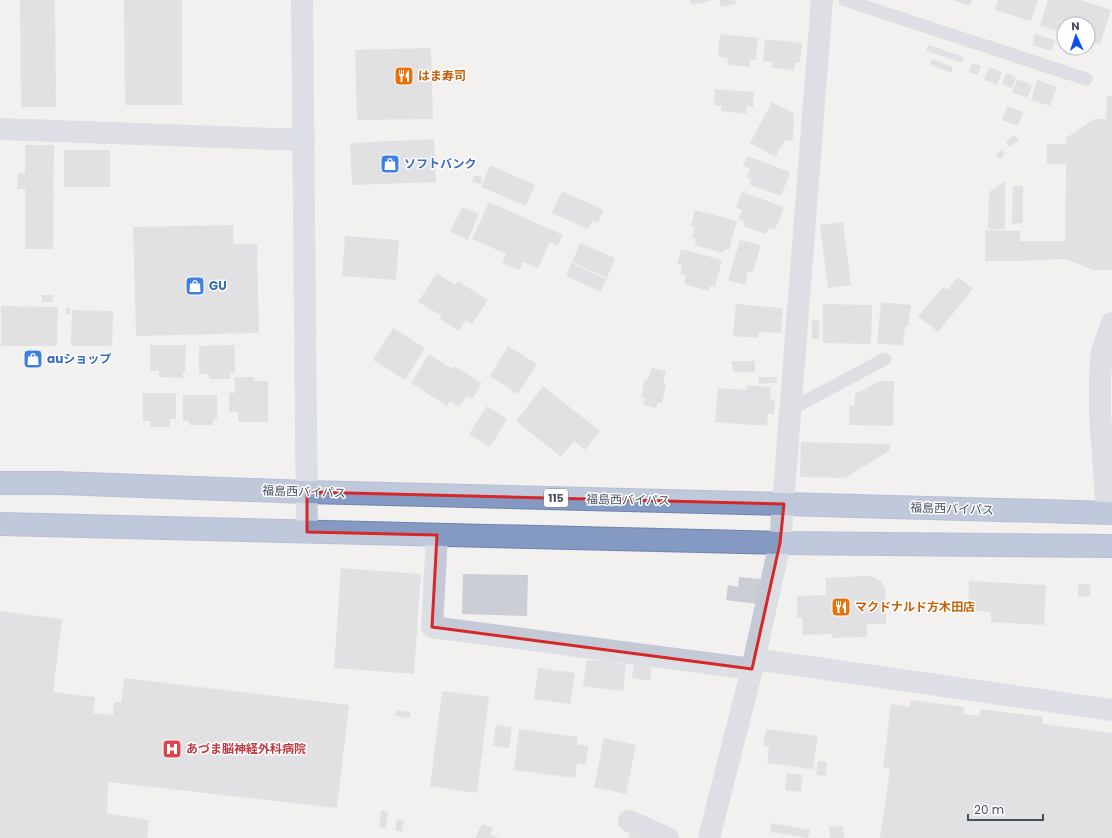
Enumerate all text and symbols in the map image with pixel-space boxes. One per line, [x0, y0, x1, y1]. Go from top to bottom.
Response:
north arrow [1056, 16, 1096, 56]
text: N [1071, 18, 1080, 34]
restaurant icon: はま寿司 [393, 65, 415, 87]
place label: はま寿司 [418, 67, 466, 84]
shop icon: ソフトバンク [379, 153, 401, 175]
place label: ソフトバンク [404, 155, 477, 172]
shop icon: GU [184, 275, 206, 297]
place label: GU [209, 277, 227, 294]
shop icon: auショップ [22, 348, 44, 370]
place label: auショップ [47, 350, 111, 367]
street label: 福島西バイパス [262, 482, 346, 501]
road number: 115 [544, 489, 568, 507]
street label: 福島西バイパス [586, 490, 670, 509]
street label: 福島西バイパス [910, 499, 994, 518]
restaurant icon: マクドナルド方木田店 [830, 596, 852, 618]
place label: マクドナルド方木田店 [855, 598, 975, 615]
hospital icon: あづま脳神経外科病院 [161, 738, 183, 760]
place label: あづま脳神経外科病院 [186, 740, 306, 757]
scale bar [968, 796, 1043, 822]
text: 20 m [974, 801, 1004, 818]

